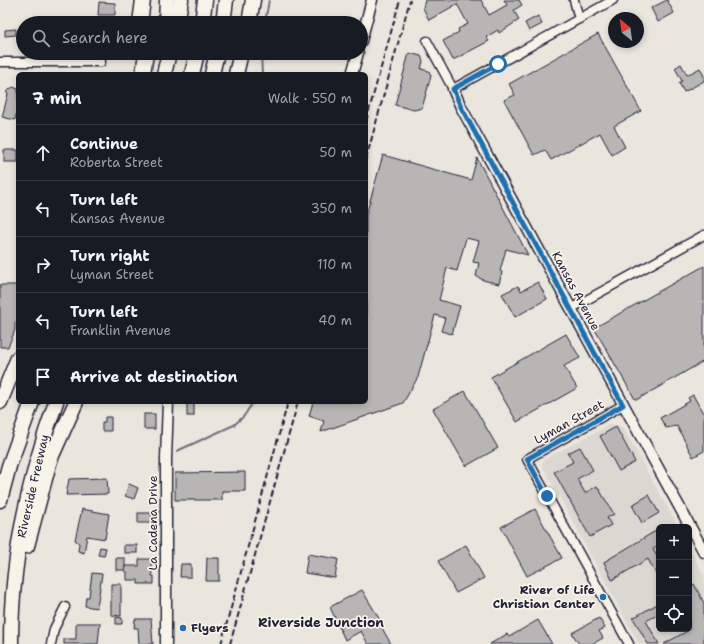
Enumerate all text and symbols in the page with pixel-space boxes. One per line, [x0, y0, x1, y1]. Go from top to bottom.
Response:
north arrow [608, 12, 644, 48]
search box [16, 16, 368, 60]
icon: search [30, 27, 52, 49]
text: Search here [62, 28, 148, 48]
route start [489, 55, 507, 73]
text: 7 min [32, 87, 82, 109]
text: Walk · 550 m [268, 90, 352, 107]
text: Continue [70, 134, 138, 154]
icon: ahead [32, 142, 54, 164]
text: 50 m [319, 144, 352, 161]
text: Roberta Street [70, 154, 163, 171]
text: Turn left [70, 190, 138, 210]
icon: left [32, 198, 54, 220]
text: 350 m [311, 200, 352, 217]
text: Kansas Avenue [70, 210, 165, 227]
text: Turn right [70, 246, 150, 266]
street label: Kansas Avenue [548, 249, 604, 334]
icon: right [32, 254, 54, 276]
text: 110 m [317, 256, 352, 273]
text: Lyman Street [70, 266, 154, 283]
text: Turn left [70, 302, 138, 322]
icon: left [32, 310, 54, 332]
text: 40 m [318, 312, 352, 329]
text: Franklin Avenue [70, 322, 171, 339]
icon: arrive [32, 366, 54, 388]
text: Arrive at destination [70, 367, 238, 387]
street label: Lyman Street [531, 396, 607, 448]
street label: Riverside Freeway [13, 433, 53, 539]
street label: La Cadena Drive [145, 475, 161, 571]
route end [538, 487, 556, 505]
map controls [656, 524, 692, 632]
button: + [656, 524, 692, 560]
button: − [656, 560, 692, 596]
place label: River of Life Christian Center [493, 582, 596, 612]
marker: River of Life Christian Center [598, 592, 608, 602]
button: locate [656, 596, 692, 632]
district label: Riverside Junction [258, 614, 384, 631]
place label: Flyers [191, 620, 229, 636]
marker: Flyers [178, 623, 188, 633]

